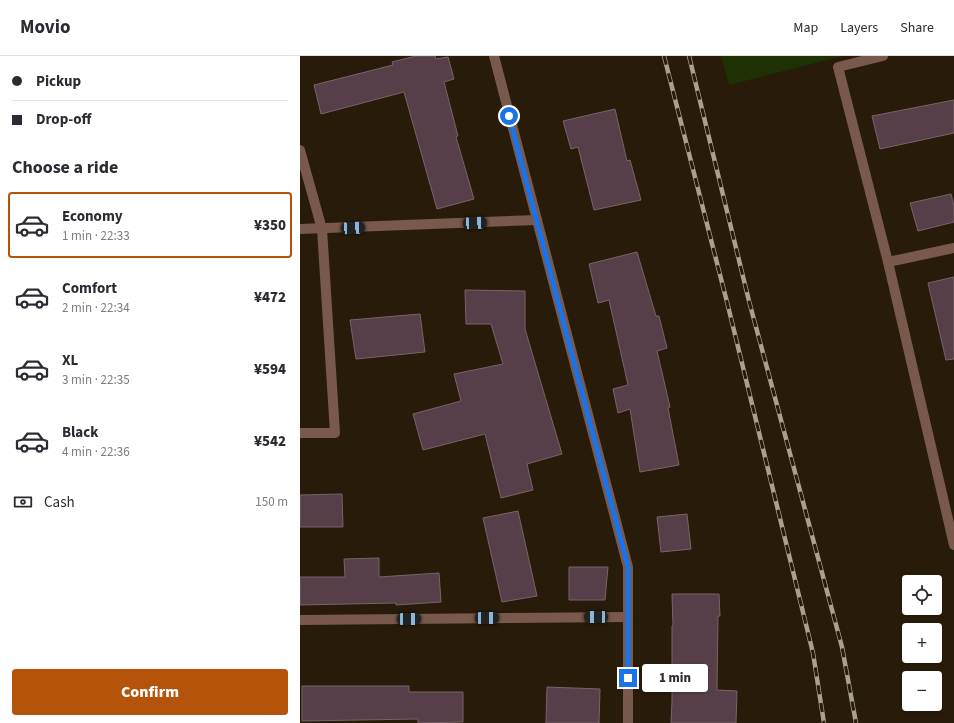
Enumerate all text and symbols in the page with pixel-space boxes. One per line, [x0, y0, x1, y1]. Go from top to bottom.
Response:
text: Movio [20, 14, 71, 41]
text: Map [793, 18, 818, 38]
text: Layers [840, 18, 878, 38]
text: Share [900, 18, 934, 38]
text: Pickup [36, 71, 81, 92]
route start [500, 107, 518, 125]
text: Drop-off [36, 109, 91, 130]
text: Choose a ride [12, 155, 118, 180]
text: Economy [62, 206, 123, 227]
icon: car [14, 207, 50, 243]
text: ¥350 [254, 215, 286, 236]
car [463, 216, 487, 230]
car [341, 221, 365, 235]
text: 1 min · 22:33 [62, 227, 130, 245]
text: Comfort [62, 278, 117, 299]
icon: car [14, 279, 50, 315]
text: ¥472 [254, 287, 286, 308]
text: 2 min · 22:34 [62, 299, 130, 317]
text: XL [62, 350, 78, 371]
icon: car [14, 351, 50, 387]
text: ¥594 [254, 359, 286, 380]
text: 3 min · 22:35 [62, 371, 130, 389]
text: Black [62, 422, 99, 443]
icon: car [14, 423, 50, 459]
text: ¥542 [254, 431, 286, 452]
text: 4 min · 22:36 [62, 443, 130, 461]
icon: cash [12, 491, 34, 513]
text: Cash [44, 492, 75, 513]
text: 150 m [255, 493, 288, 511]
map controls [902, 575, 942, 711]
button: locate [902, 575, 942, 615]
car [584, 611, 608, 623]
car [475, 612, 499, 624]
car [397, 613, 421, 625]
button: + [902, 623, 942, 663]
callout: 1 min [642, 664, 708, 692]
button: Confirm [12, 669, 288, 715]
route end [619, 669, 637, 687]
text: 1 min [659, 669, 691, 687]
button: − [902, 671, 942, 711]

